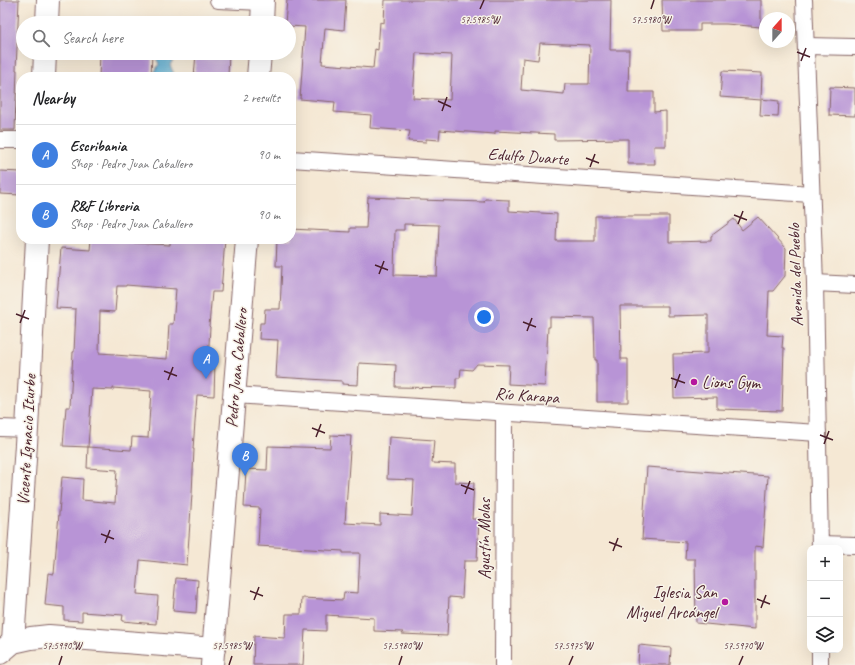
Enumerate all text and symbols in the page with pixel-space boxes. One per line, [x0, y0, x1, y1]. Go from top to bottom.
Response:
north arrow [759, 12, 795, 48]
text: 57.5985°W [460, 13, 501, 26]
text: 57.5980°W [631, 13, 672, 26]
search box [16, 16, 296, 60]
icon: search [30, 27, 52, 49]
text: Search here [62, 29, 123, 48]
text: Nearby [32, 88, 75, 109]
text: 2 results [242, 90, 280, 106]
text: Escribania [70, 137, 126, 156]
street label: Edulfo Duarte [487, 143, 570, 170]
text: A [42, 147, 48, 163]
text: 90 m [258, 147, 280, 163]
text: Shop · Pedro Juan Caballero [70, 156, 192, 172]
text: R&F Libreria [70, 197, 139, 216]
text: B [42, 207, 48, 223]
text: 90 m [258, 207, 280, 223]
text: Shop · Pedro Juan Caballero [70, 216, 192, 232]
street label: Avenida del Pueblo [783, 222, 808, 327]
street label: Pedro Juan Caballero [221, 306, 252, 428]
your location [474, 307, 494, 327]
pin: A [193, 346, 219, 379]
street label: Vicente Ignacio Iturbe [13, 372, 40, 506]
place label: Lions Gym [702, 372, 761, 393]
marker: Lions Gym [689, 377, 699, 387]
street label: Río Karapa [494, 383, 561, 408]
pin: B [232, 443, 258, 476]
street label: Agustín Molas [474, 496, 495, 579]
map controls [807, 545, 843, 653]
button: + [807, 545, 843, 581]
button: − [807, 581, 843, 617]
place label: Iglesia San Miguel Arcángel [626, 582, 720, 623]
marker: Iglesia San Miguel Arcángel [720, 597, 730, 607]
button: layers [807, 617, 843, 653]
text: 57.5990°W [42, 639, 83, 652]
text: 57.5985°W [212, 639, 253, 652]
text: 57.5980°W [382, 639, 423, 652]
text: 57.5975°W [553, 639, 594, 652]
text: 57.5970°W [723, 639, 764, 652]

